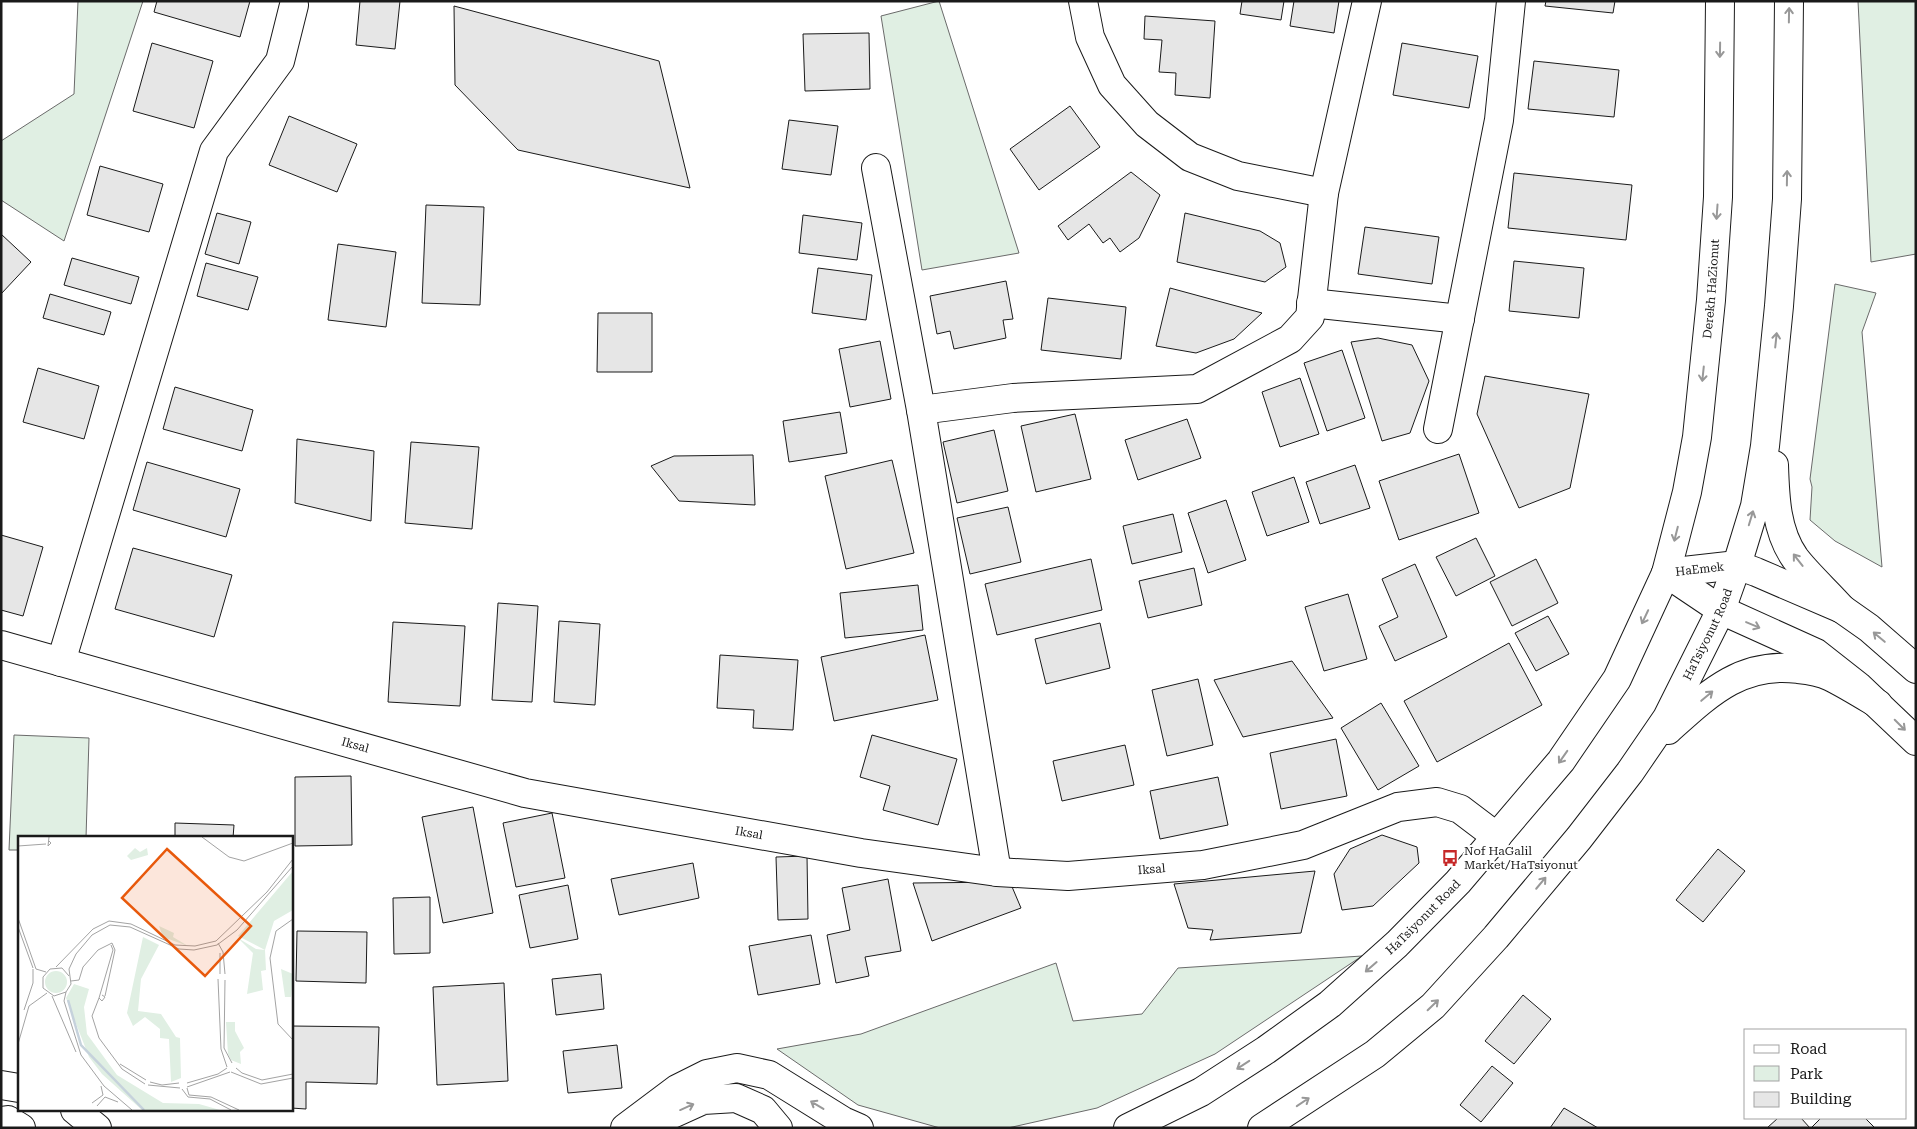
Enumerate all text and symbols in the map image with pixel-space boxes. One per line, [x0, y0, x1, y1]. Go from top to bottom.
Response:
one-way arrow [1784, 8, 1794, 24]
one-way arrow [1715, 42, 1724, 58]
one-way arrow [1782, 170, 1792, 186]
one-way arrow [1712, 204, 1721, 220]
street label: Derekh HaZionut [1700, 238, 1722, 339]
one-way arrow [1771, 332, 1781, 348]
one-way arrow [1698, 366, 1708, 382]
one-way arrow [1747, 510, 1757, 526]
one-way arrow [1671, 526, 1680, 542]
one-way arrow [1792, 554, 1803, 567]
street label: HaEmek [1675, 559, 1725, 579]
street label: HaTsiyonut Road [1680, 586, 1735, 682]
one-way arrow [1640, 609, 1650, 624]
one-way arrow [1744, 621, 1760, 630]
one-way arrow [1873, 631, 1886, 643]
one-way arrow [1701, 690, 1714, 701]
one-way arrow [1893, 719, 1906, 731]
street label: Iksal [340, 734, 371, 756]
one-way arrow [1558, 750, 1568, 764]
street label: Iksal [734, 824, 764, 842]
inset map [18, 836, 292, 1112]
place label: Nof HaGalil Market/HaTsiyonut [1464, 844, 1578, 872]
bus stop icon: Nof HaGalil Market/HaTsiyonut [1440, 848, 1460, 868]
street label: Iksal [1137, 861, 1166, 877]
street label: HaTsiyonut Road [1383, 877, 1463, 958]
one-way arrow [1535, 877, 1547, 890]
one-way arrow [1365, 961, 1378, 973]
one-way arrow [1427, 999, 1439, 1011]
legend [1744, 1029, 1907, 1119]
text: Road [1790, 1040, 1827, 1058]
one-way arrow [1236, 1061, 1250, 1071]
text: Park [1790, 1065, 1824, 1083]
text: Building [1790, 1090, 1852, 1108]
one-way arrow [1296, 1097, 1310, 1107]
one-way arrow [810, 1099, 824, 1109]
one-way arrow [679, 1102, 694, 1112]

